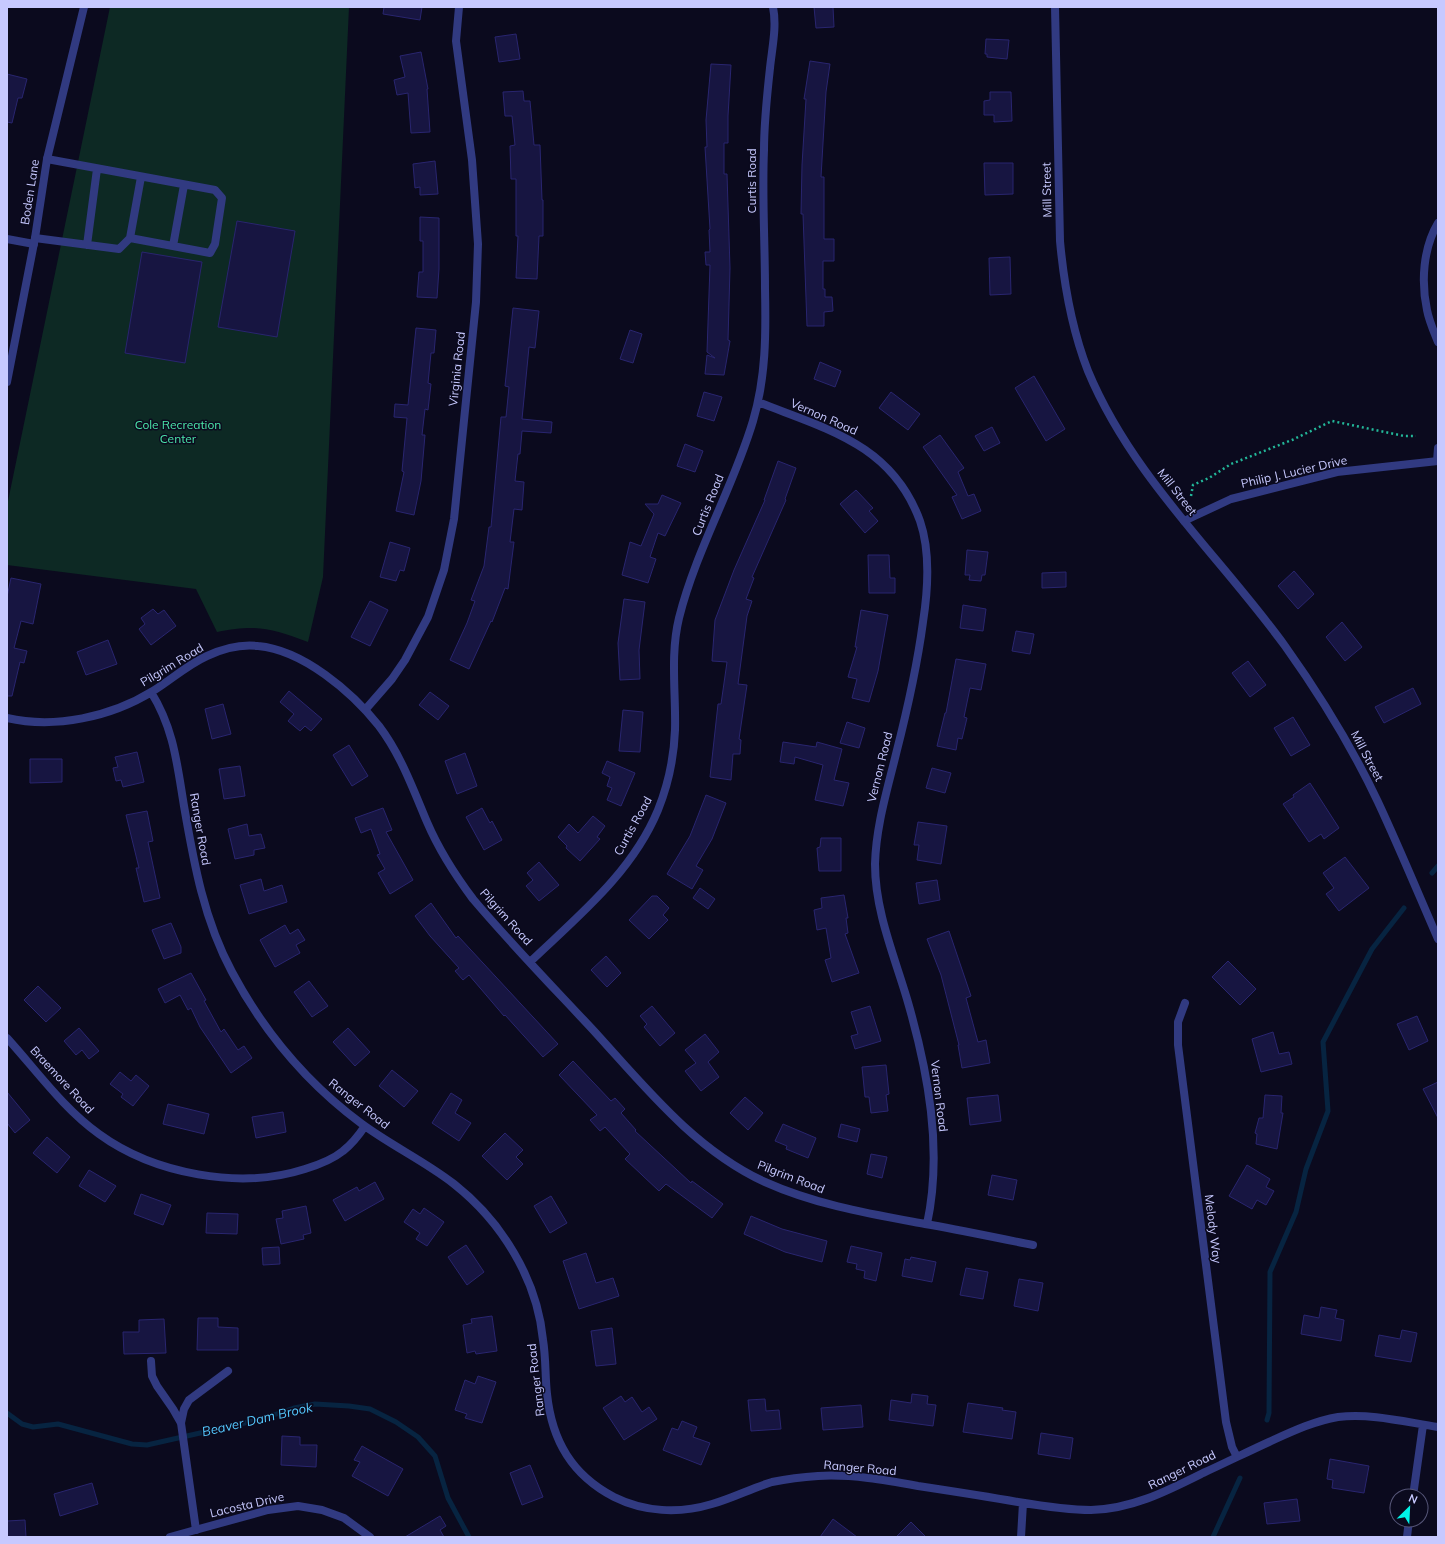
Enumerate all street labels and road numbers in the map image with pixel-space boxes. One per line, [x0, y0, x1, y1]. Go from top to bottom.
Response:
street label: Curtis Road [744, 148, 759, 214]
street label: Boden Lane [17, 158, 42, 226]
street label: Mill Street [1039, 162, 1054, 218]
street label: Virginia Road [445, 331, 468, 407]
street label: Vernon Road [788, 395, 860, 438]
street label: Philip J. Lucier Drive [1239, 452, 1348, 491]
street label: Mill Street [1154, 465, 1200, 518]
street label: Curtis Road [688, 472, 727, 538]
street label: Pilgrim Road [137, 640, 206, 689]
street label: Mill Street [1348, 728, 1387, 784]
street label: Vernon Road [864, 730, 896, 804]
street label: Ranger Road [187, 792, 214, 866]
street label: Curtis Road [610, 794, 655, 858]
street label: Pilgrim Road [477, 885, 536, 948]
street label: Braemore Road [27, 1043, 97, 1117]
street label: Vernon Road [928, 1059, 951, 1133]
street label: Ranger Road [326, 1075, 393, 1132]
street label: Pilgrim Road [755, 1157, 827, 1196]
street label: Melody Way [1202, 1194, 1225, 1265]
street label: Ranger Road [524, 1343, 547, 1417]
street label: Ranger Road [1146, 1447, 1218, 1492]
street label: Ranger Road [823, 1457, 897, 1478]
street label: Lacosta Drive [208, 1489, 286, 1520]

